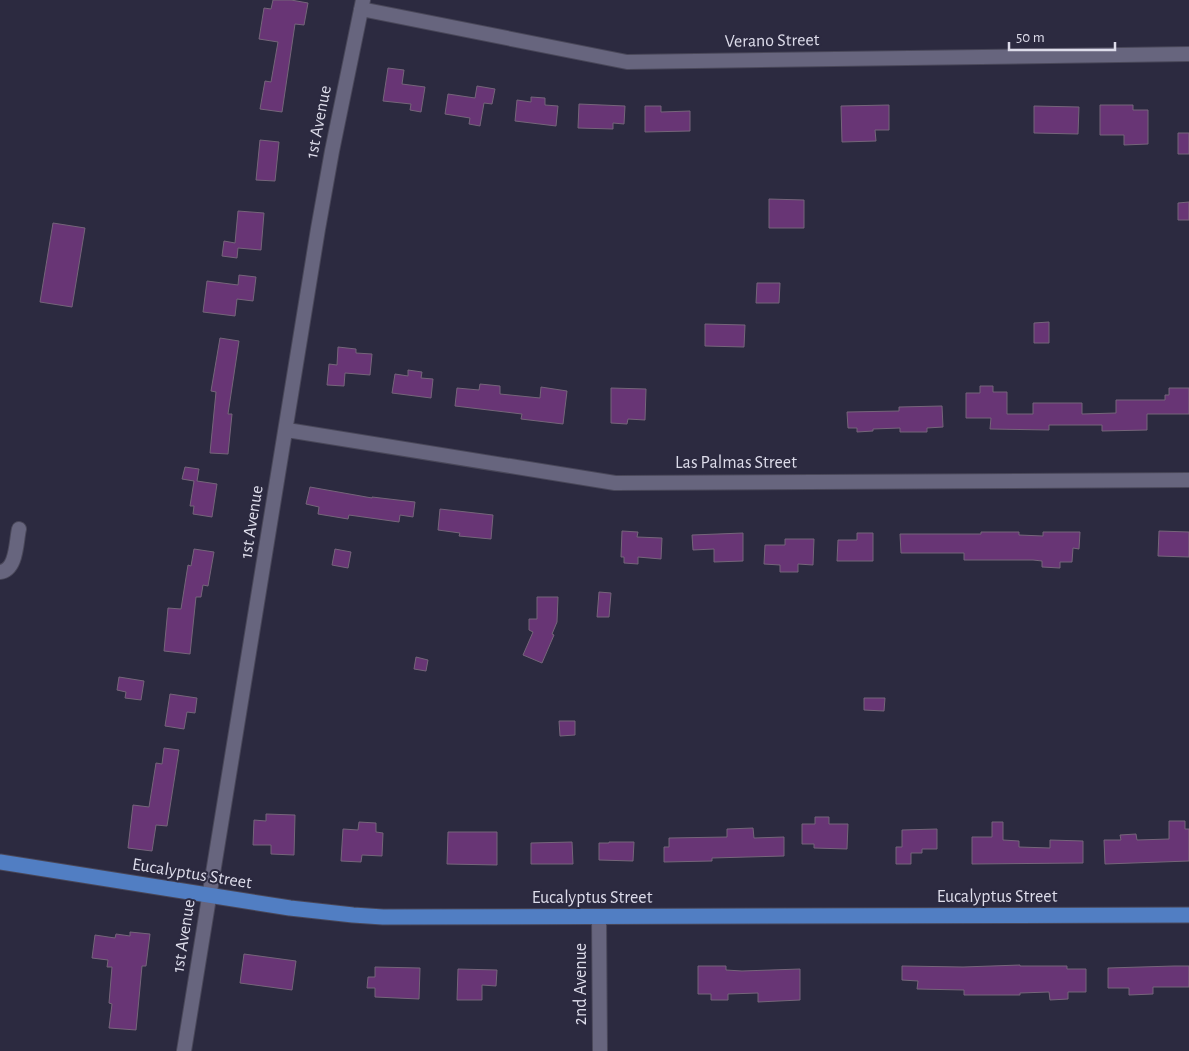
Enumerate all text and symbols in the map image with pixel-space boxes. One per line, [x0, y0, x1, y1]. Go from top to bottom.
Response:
scale bar [1009, 20, 1115, 52]
text: 50 m [1016, 30, 1045, 45]
street label: Verano Street [724, 31, 820, 51]
street label: 1st Avenue [303, 84, 335, 160]
street label: Las Palmas Street [675, 454, 797, 472]
street label: 1st Avenue [237, 484, 267, 560]
street label: Eucalyptus Street [131, 856, 253, 892]
street label: Eucalyptus Street [937, 888, 1058, 906]
street label: Eucalyptus Street [532, 889, 653, 907]
street label: 1st Avenue [169, 898, 199, 974]
street label: 2nd Avenue [572, 943, 590, 1025]

